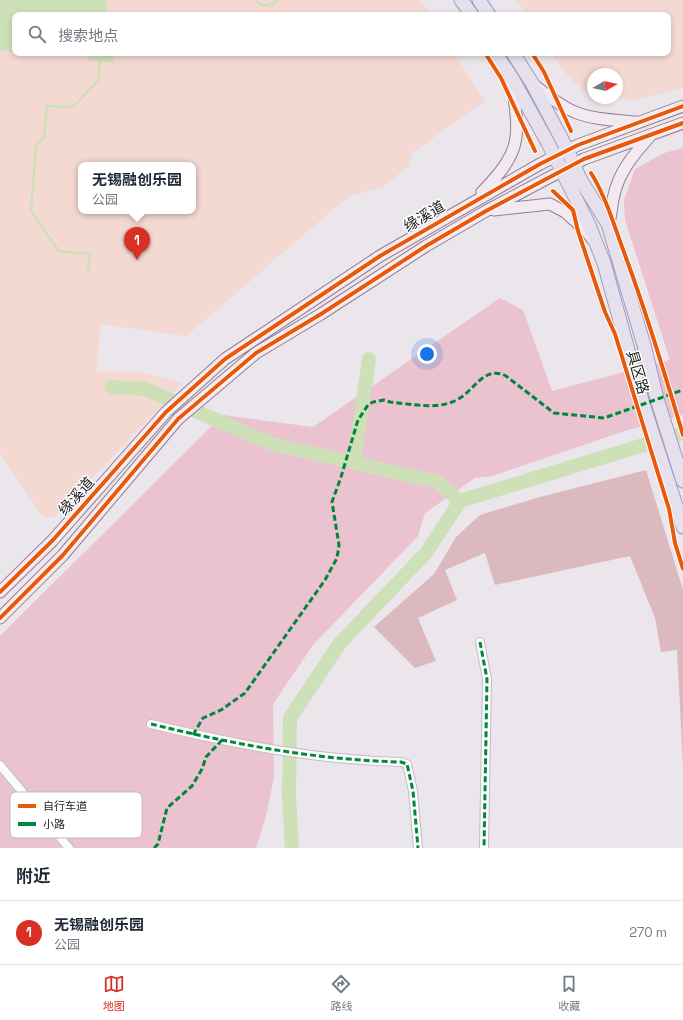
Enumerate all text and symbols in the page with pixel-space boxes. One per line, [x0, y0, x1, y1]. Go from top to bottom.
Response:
search box [12, 12, 671, 56]
icon: search [26, 23, 48, 45]
text: 搜索地点 [58, 26, 118, 45]
north arrow [587, 68, 623, 104]
popup [78, 162, 196, 214]
text: 无锡融创乐园 [92, 170, 182, 189]
text: 公园 [92, 191, 118, 208]
street label: 缘溪道 [400, 196, 448, 236]
pin: 1 [124, 227, 150, 260]
your location [417, 344, 437, 364]
street label: 具区路 [623, 348, 653, 396]
street label: 缘溪道 [54, 473, 98, 519]
legend [10, 792, 142, 838]
text: 自行车道 [43, 799, 87, 813]
text: 小路 [43, 817, 65, 831]
text: 附近 [16, 865, 50, 887]
text: 无锡融创乐园 [54, 915, 144, 934]
text: 1 [26, 924, 32, 941]
text: 270 m [629, 924, 667, 941]
text: 公园 [54, 936, 80, 953]
tab: 地图 [103, 973, 125, 1013]
tab: 路线 [330, 973, 352, 1013]
tab: 收藏 [558, 973, 580, 1013]

